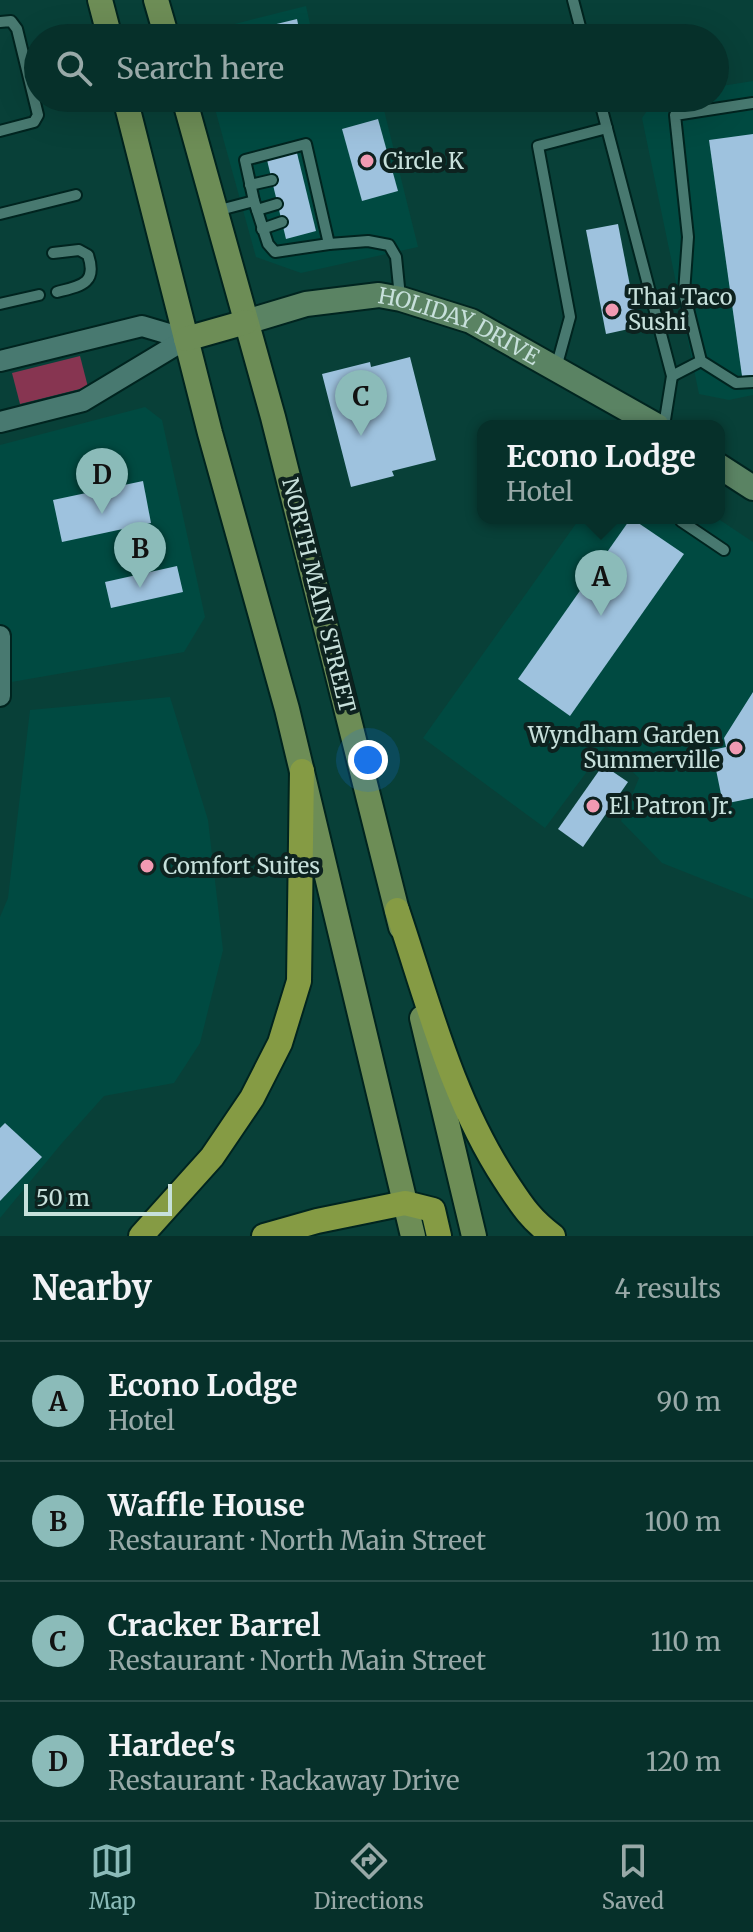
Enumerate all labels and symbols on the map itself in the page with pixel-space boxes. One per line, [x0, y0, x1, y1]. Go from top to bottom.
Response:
place label: Circle K [383, 147, 464, 175]
marker: Circle K [358, 152, 376, 170]
street label: HOLIDAY DRIVE [376, 281, 544, 371]
place label: Thai Taco Sushi [628, 283, 733, 336]
marker: Thai Taco Sushi [603, 301, 621, 319]
pin: C [335, 370, 387, 436]
pin: D [76, 448, 128, 514]
street label: NORTH MAIN STREET [276, 475, 362, 715]
pin: B [114, 522, 166, 588]
pin: A [575, 550, 627, 616]
place label: Wyndham Garden Summerville [527, 721, 720, 774]
marker: Wyndham Garden Summerville [727, 739, 745, 757]
your location [348, 740, 388, 780]
place label: El Patron Jr. [609, 792, 733, 820]
marker: El Patron Jr. [584, 797, 602, 815]
place label: Comfort Suites [163, 852, 320, 880]
marker: Comfort Suites [138, 857, 156, 875]
scale bar [24, 1180, 172, 1216]

